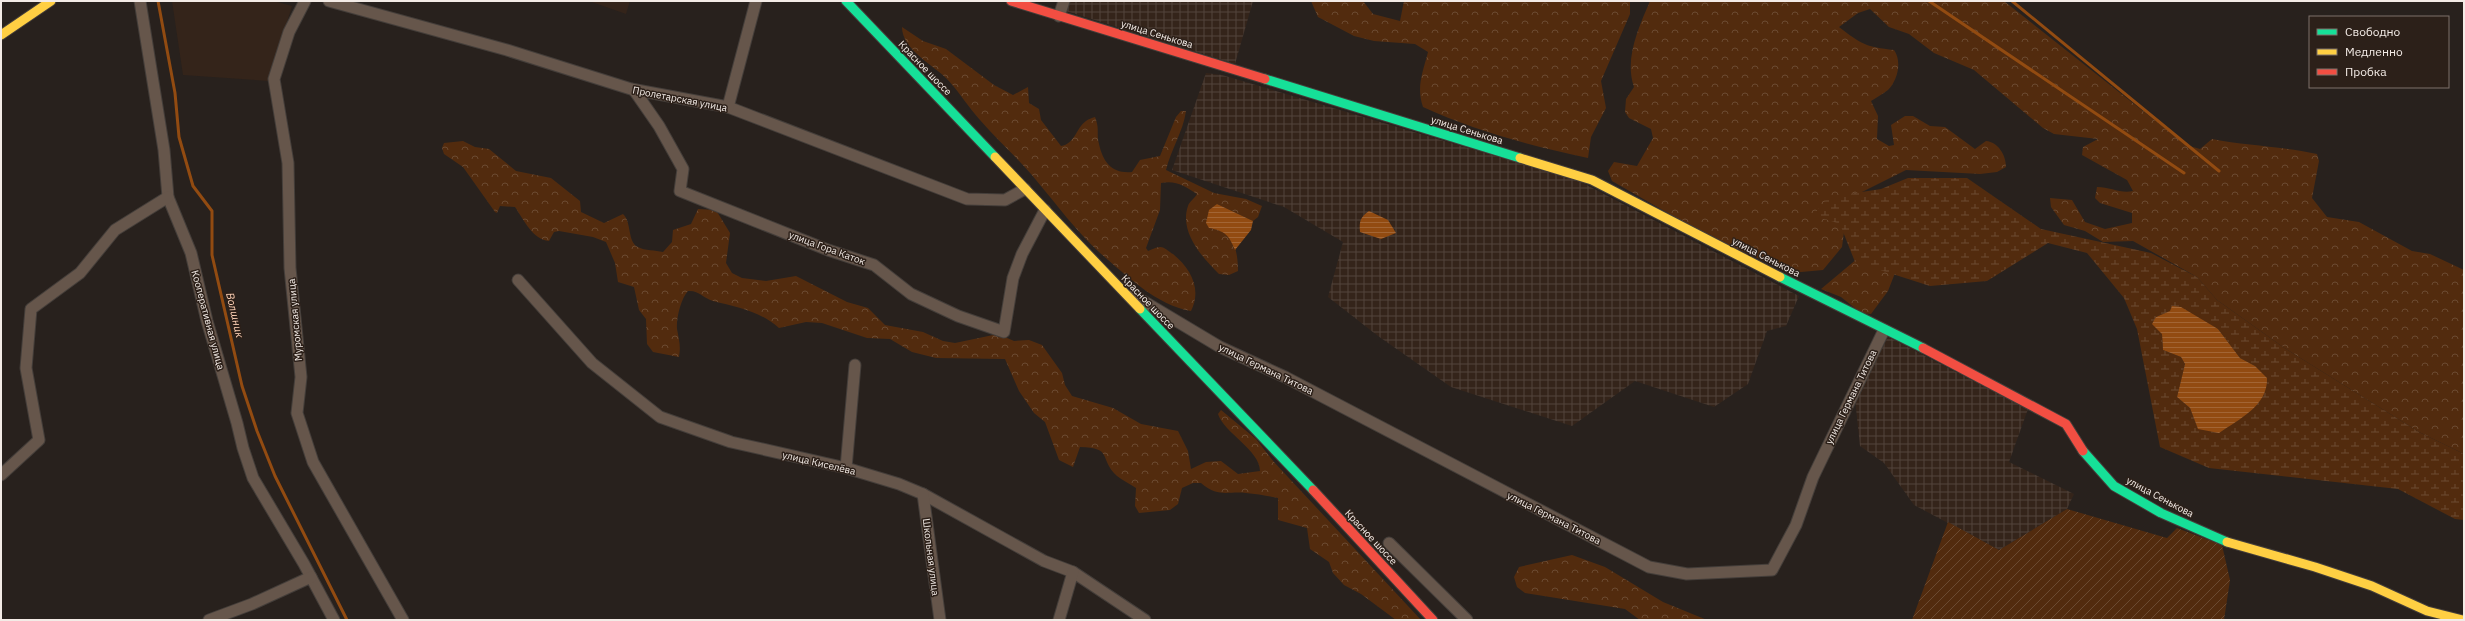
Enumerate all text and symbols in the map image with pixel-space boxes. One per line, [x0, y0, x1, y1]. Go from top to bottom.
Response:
legend [2309, 16, 2449, 88]
street label: улица Сенькова [1119, 17, 1195, 51]
text: Свободно [2345, 24, 2401, 39]
street label: Красное шоссе [896, 38, 955, 98]
text: Медленно [2345, 44, 2403, 59]
text: Пробка [2345, 64, 2387, 79]
street label: Пролетарская улица [632, 83, 729, 115]
street label: улица Сенькова [1429, 113, 1505, 147]
street label: улица Гора Каток [787, 228, 868, 268]
street label: улица Сенькова [1730, 234, 1803, 280]
street label: Кооперативная улица [188, 269, 228, 372]
street label: Красное шоссе [1119, 272, 1178, 332]
street label: Муромская улица [285, 278, 305, 362]
water label: Волшник [223, 291, 247, 339]
street label: улица Германа Титова [1217, 340, 1316, 398]
street label: улица Германа Титова [1822, 347, 1880, 446]
street label: улица Киселёва [781, 448, 858, 478]
street label: улица Сенькова [2124, 474, 2197, 521]
street label: улица Германа Титова [1505, 489, 1604, 548]
street label: Красное шоссе [1342, 507, 1400, 568]
street label: Школьная улица [920, 518, 942, 597]

